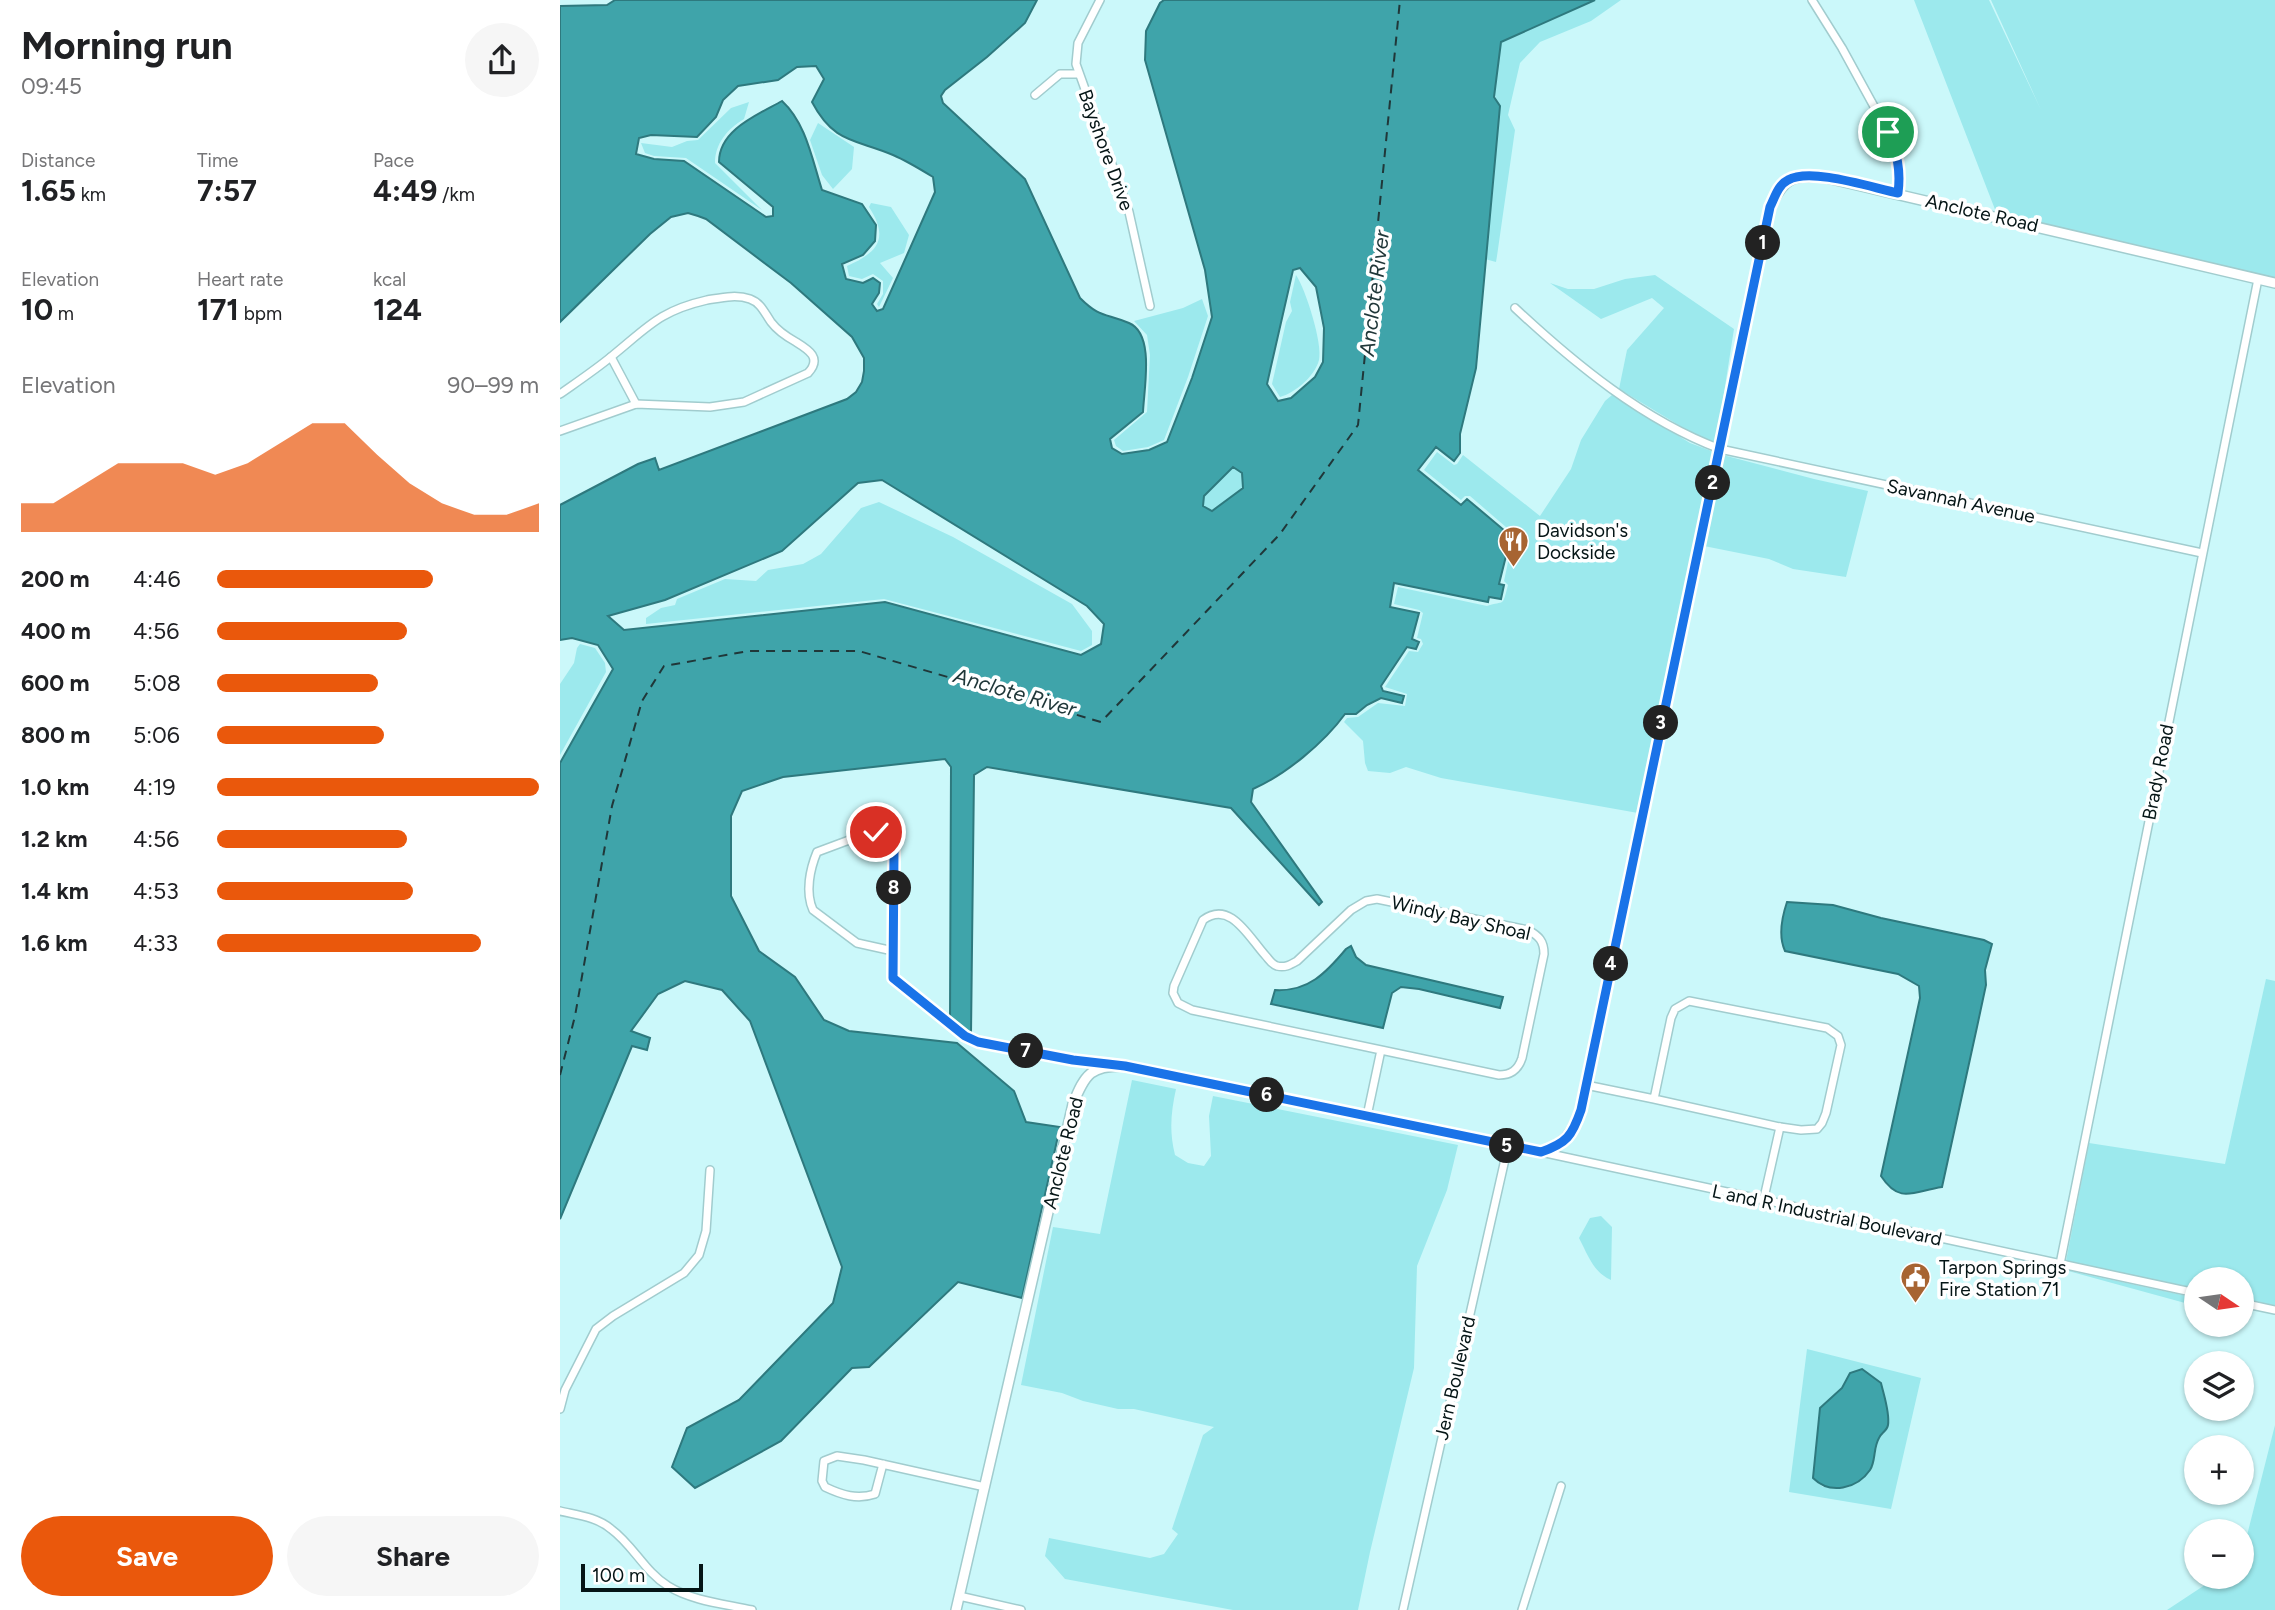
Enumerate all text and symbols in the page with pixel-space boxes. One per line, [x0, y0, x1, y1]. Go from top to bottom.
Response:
text: Morning run [21, 23, 233, 69]
button: share [465, 23, 539, 97]
text: 09:45 [21, 72, 82, 100]
street label: Bayshore Drive [1073, 86, 1139, 214]
pin [1858, 102, 1918, 162]
icon: arrive [1869, 113, 1907, 151]
text: Distance [21, 149, 95, 172]
text: Time [197, 149, 238, 172]
text: Pace [373, 149, 414, 172]
text: 1.65 [21, 172, 76, 209]
text: 7:57 [197, 172, 257, 209]
text: 4:49 [373, 172, 437, 209]
text: km [76, 183, 106, 206]
text: /km [437, 183, 475, 206]
street label: Anclote Road [1923, 189, 2041, 237]
pin: 1 [1746, 226, 1780, 260]
water label: Anclote River [1354, 228, 1394, 358]
text: 1 [1758, 231, 1767, 254]
text: Elevation [21, 268, 99, 291]
text: Heart rate [197, 268, 283, 291]
text: kcal [373, 268, 406, 291]
text: 10 [21, 291, 53, 328]
text: 171 [197, 291, 239, 328]
text: 124 [373, 291, 422, 328]
text: m [53, 302, 74, 325]
text: bpm [239, 302, 282, 325]
text: Elevation [21, 371, 116, 399]
text: 90–99 m [447, 371, 539, 399]
pin: 2 [1696, 466, 1730, 500]
text: 2 [1707, 471, 1718, 494]
street label: Savannah Avenue [1885, 474, 2037, 528]
place label: Davidson's Dockside [1537, 519, 1628, 564]
restaurant icon: Davidson's Dockside [1497, 524, 1531, 568]
text: 200 m [21, 565, 90, 593]
text: 4:46 [133, 565, 180, 593]
text: 400 m [21, 617, 91, 645]
text: 4:56 [133, 617, 179, 645]
water label: Anclote River [950, 662, 1080, 722]
text: 600 m [21, 669, 90, 697]
text: 5:08 [133, 669, 181, 697]
pin: 3 [1644, 706, 1678, 740]
text: 3 [1655, 711, 1666, 734]
text: 800 m [21, 721, 90, 749]
text: 5:06 [133, 721, 180, 749]
street label: Brady Road [2137, 722, 2179, 822]
text: 1.0 km [21, 773, 89, 801]
text: 4:19 [133, 773, 176, 801]
pin [846, 802, 906, 862]
icon: check [857, 813, 895, 851]
text: 1.2 km [21, 825, 88, 853]
text: 4:56 [133, 825, 179, 853]
pin: 8 [876, 870, 912, 906]
text: 8 [888, 876, 899, 899]
text: 1.4 km [21, 877, 89, 905]
text: 4:53 [133, 877, 179, 905]
street label: Windy Bay Shoal [1389, 891, 1533, 945]
text: 1.6 km [21, 929, 88, 957]
text: 4:33 [133, 929, 178, 957]
pin: 4 [1594, 946, 1628, 982]
text: 4 [1604, 952, 1617, 975]
pin: 7 [1008, 1034, 1044, 1068]
text: 7 [1020, 1039, 1031, 1062]
pin: 6 [1250, 1078, 1284, 1112]
text: 6 [1261, 1083, 1272, 1106]
street label: Anclote Road [1038, 1094, 1088, 1212]
pin: 5 [1490, 1128, 1524, 1164]
text: 5 [1501, 1134, 1512, 1157]
street label: L and R Industrial Boulevard [1710, 1179, 1944, 1251]
place label: Tarpon Springs Fire Station 71 [1939, 1256, 2066, 1301]
public building icon: Tarpon Springs Fire Station 71 [1899, 1261, 1933, 1305]
north arrow [2184, 1267, 2254, 1337]
map controls [2184, 1267, 2254, 1589]
street label: Jern Boulevard [1430, 1314, 1480, 1442]
button: layers [2184, 1351, 2254, 1421]
button: + [2184, 1435, 2254, 1505]
button: Save [21, 1516, 273, 1596]
button: Share [287, 1516, 539, 1596]
button: − [2184, 1519, 2254, 1589]
scale bar [581, 1561, 704, 1593]
text: 100 m [592, 1564, 645, 1587]

